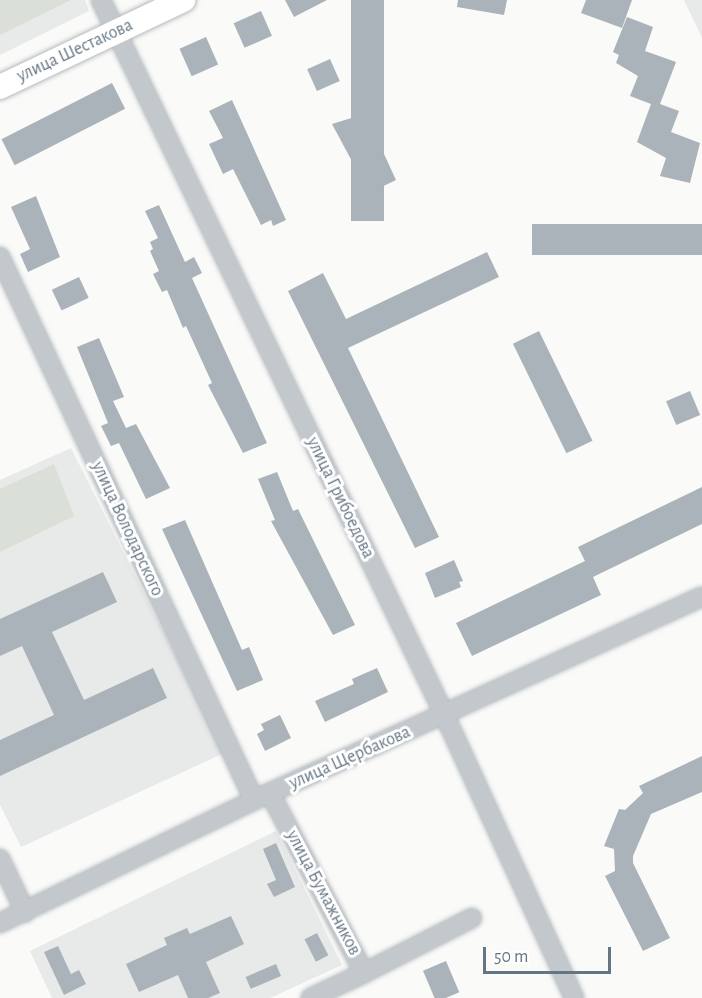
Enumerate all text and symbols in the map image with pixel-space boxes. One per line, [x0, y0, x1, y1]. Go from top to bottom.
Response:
street label: улица Шестакова [14, 15, 136, 87]
street label: улица Грибоедова [301, 434, 379, 562]
street label: улица Володарского [86, 458, 168, 600]
street label: улица Щербакова [286, 722, 414, 794]
street label: улица Бумажников [281, 827, 365, 959]
scale bar [486, 935, 614, 973]
text: 50 m [494, 948, 528, 966]

